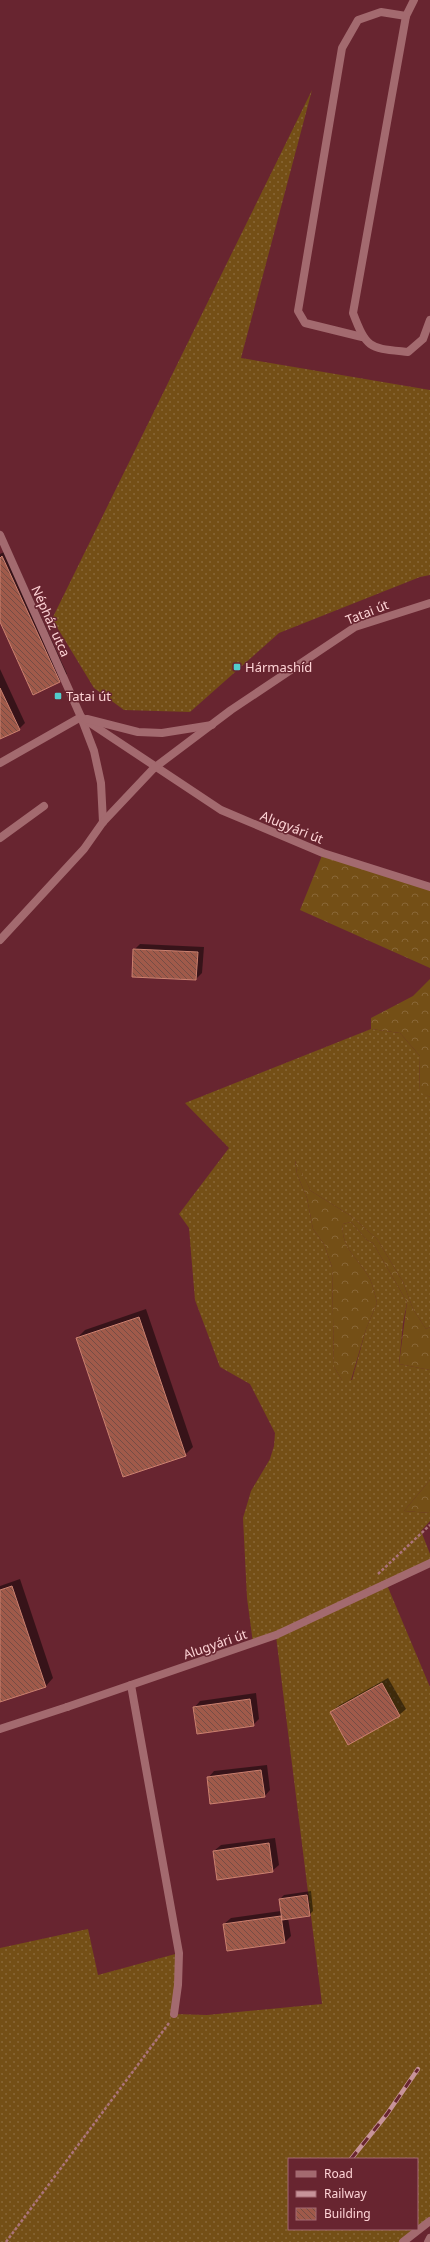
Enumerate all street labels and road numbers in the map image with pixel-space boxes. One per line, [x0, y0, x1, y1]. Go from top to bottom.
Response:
street label: Népház utca [27, 582, 75, 660]
street label: Tatai út [343, 595, 391, 629]
street label: Alugyári út [258, 806, 326, 848]
street label: Alugyári út [181, 1625, 250, 1663]

